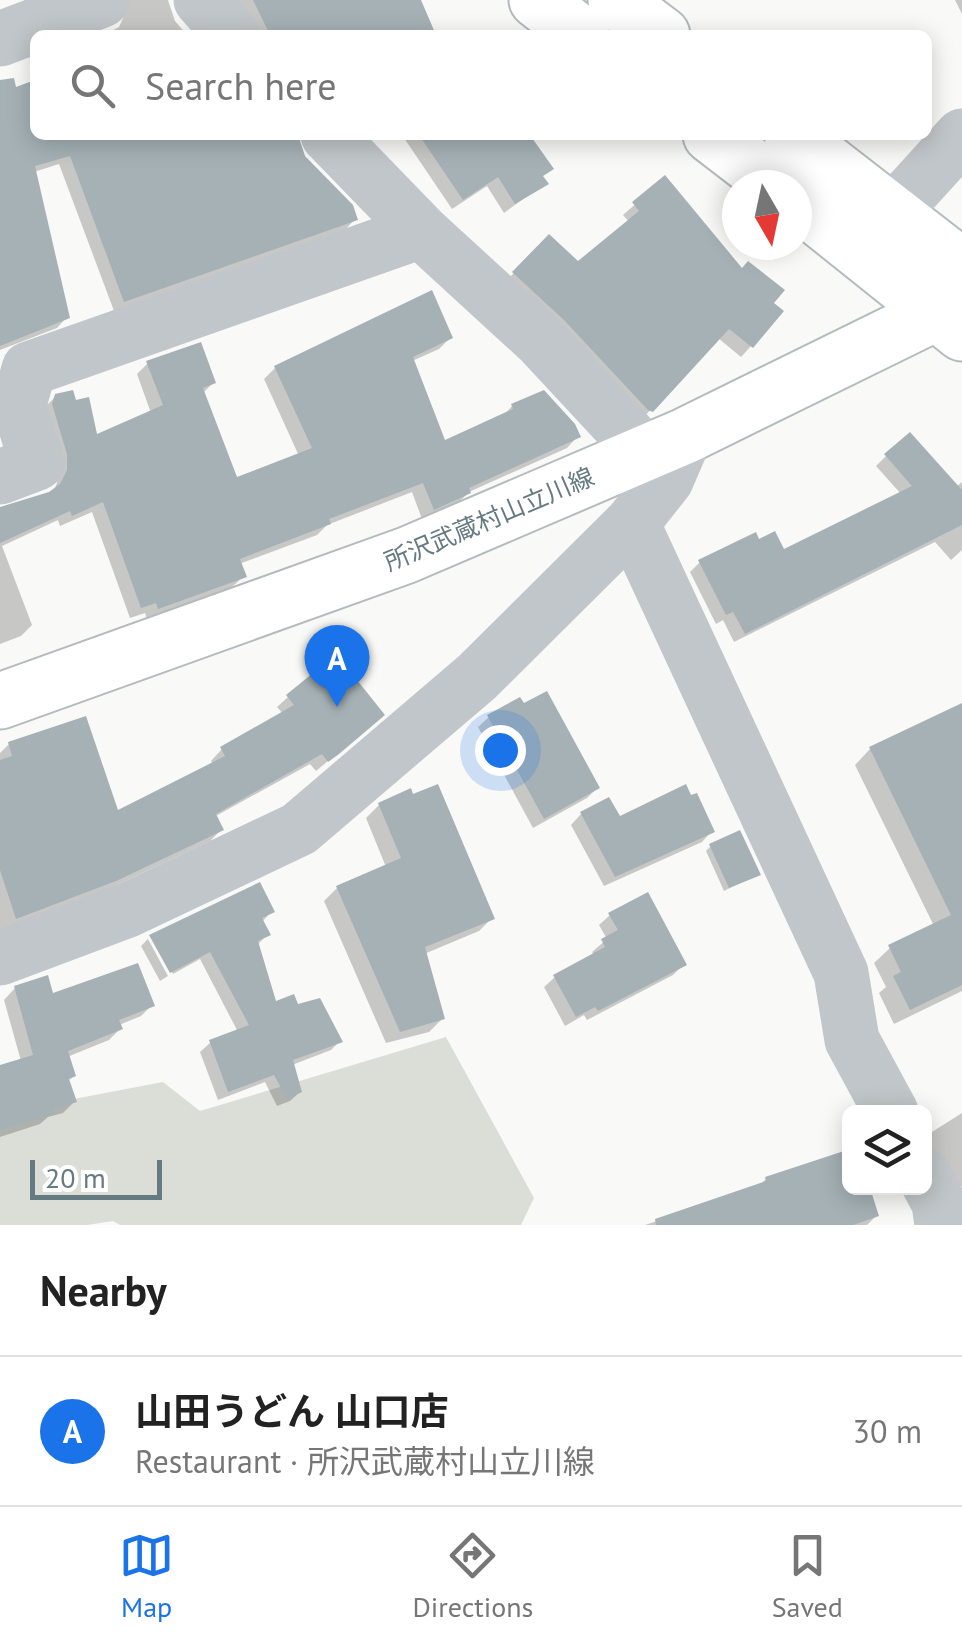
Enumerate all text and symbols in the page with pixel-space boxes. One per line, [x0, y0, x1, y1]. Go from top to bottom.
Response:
search box [30, 30, 932, 140]
icon: search [65, 58, 120, 113]
text: Search here [145, 61, 337, 110]
north arrow [722, 170, 812, 260]
street label: 所沢武蔵村山立川線 [379, 460, 599, 578]
pin: A [304, 624, 370, 707]
your location [475, 725, 526, 776]
map controls [842, 1105, 932, 1195]
button: layers [842, 1105, 932, 1195]
scale bar [30, 1155, 162, 1200]
text: 20 m [45, 1159, 106, 1196]
text: Nearby [40, 1263, 167, 1318]
text: 山田うどん 山口店 [135, 1386, 449, 1435]
text: A [63, 1410, 82, 1452]
text: 30 m [853, 1410, 922, 1452]
text: Restaurant · 所沢武蔵村山立川線 [135, 1440, 595, 1482]
tab: Map [119, 1528, 174, 1625]
tab: Directions [412, 1528, 533, 1625]
tab: Saved [772, 1528, 843, 1625]

